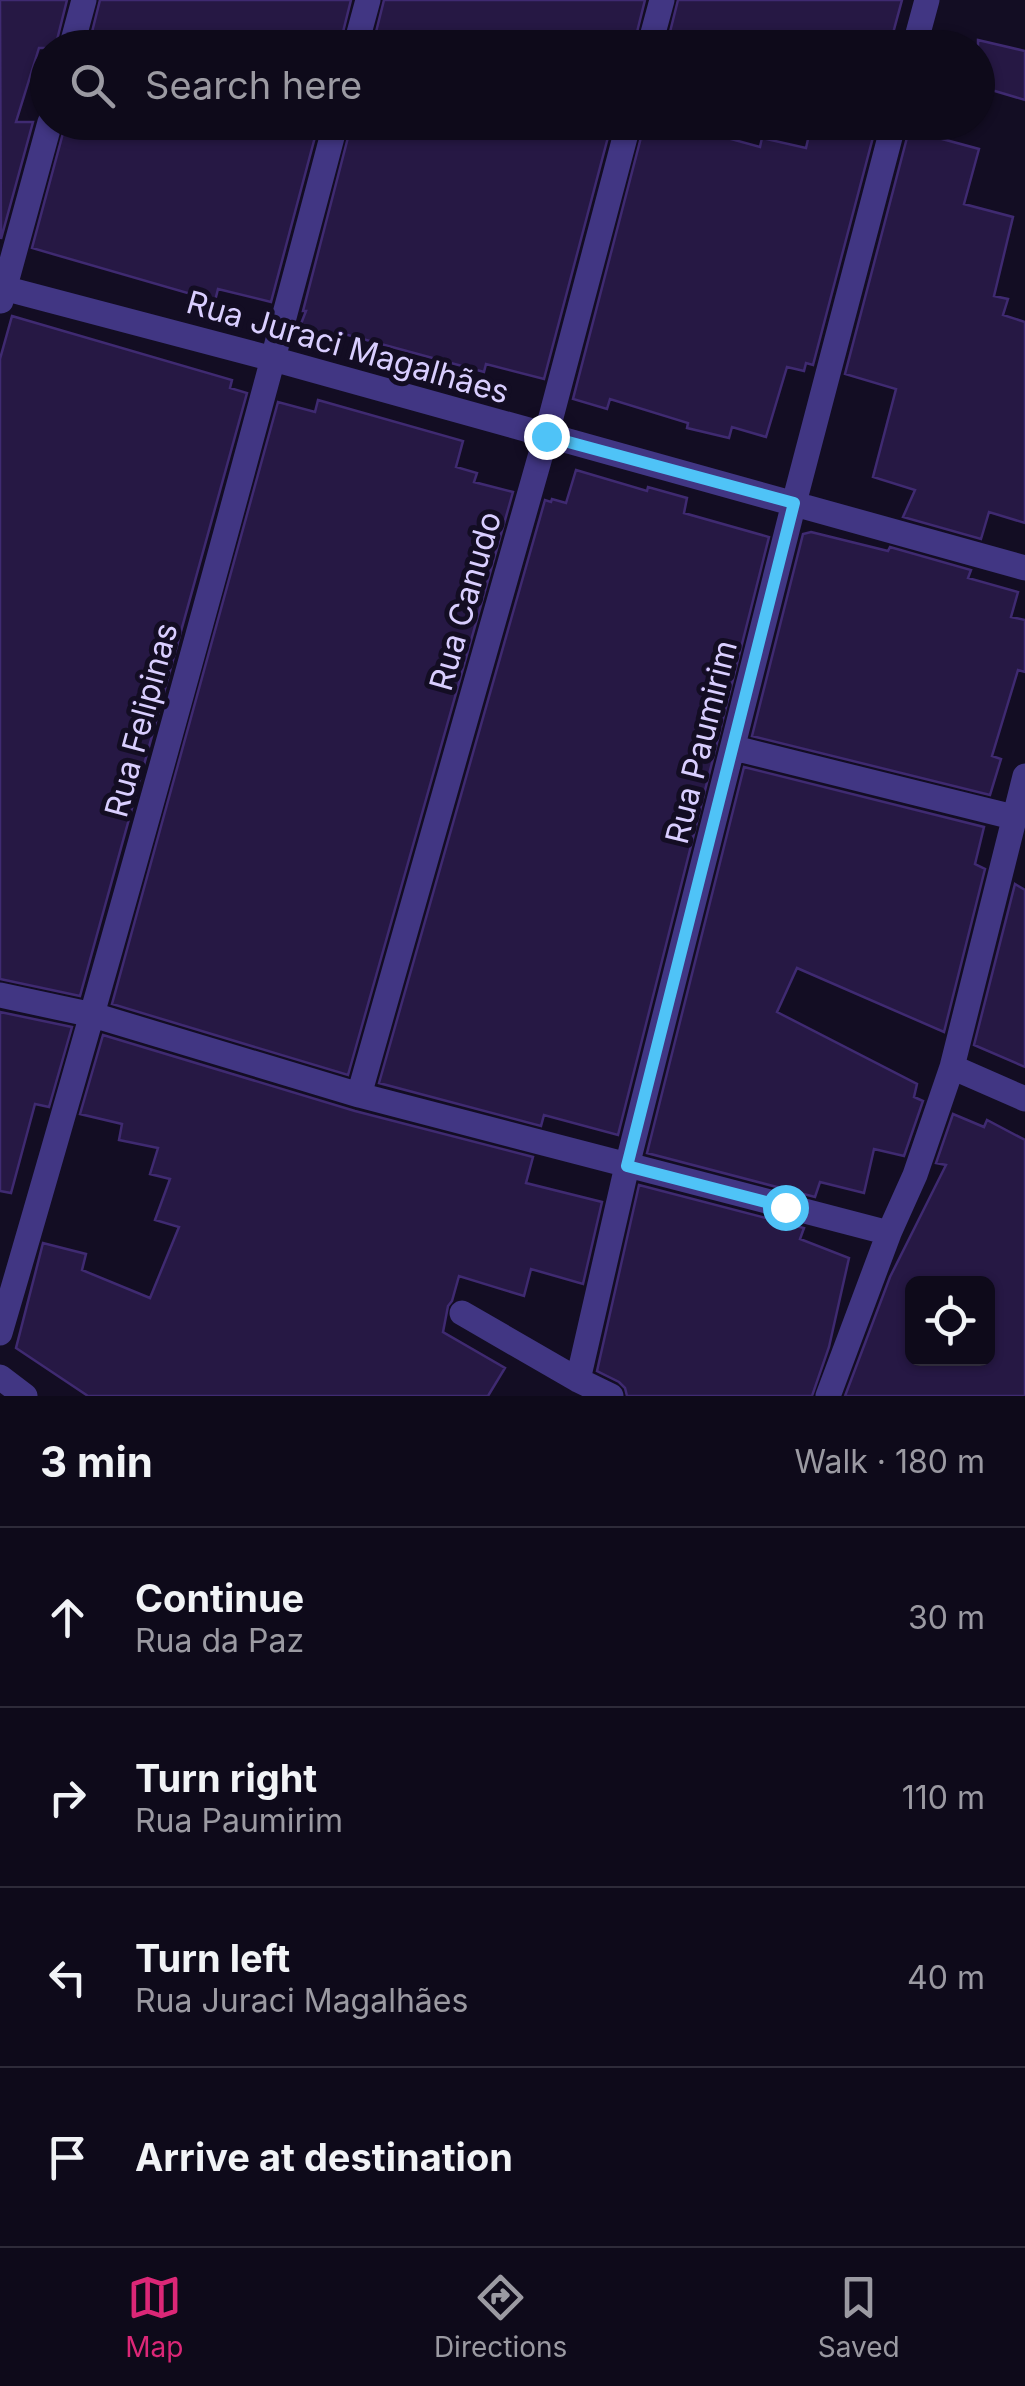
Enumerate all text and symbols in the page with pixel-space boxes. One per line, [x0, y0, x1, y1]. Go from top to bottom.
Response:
search box [30, 30, 995, 140]
icon: search [65, 58, 120, 113]
text: Search here [145, 62, 362, 108]
street label: Rua Juraci Magalhães [182, 282, 514, 412]
route end [524, 414, 570, 460]
street label: Rua Canudo [421, 507, 509, 695]
street label: Rua Felipinas [96, 619, 186, 821]
street label: Rua Paumirim [657, 636, 745, 848]
route start [763, 1185, 809, 1231]
map controls [905, 1276, 995, 1366]
button: locate [905, 1276, 995, 1366]
text: 3 min [40, 1436, 153, 1487]
text: Walk · 180 m [795, 1442, 985, 1481]
text: Continue [135, 1575, 304, 1621]
icon: ahead [40, 1590, 95, 1645]
text: 30 m [908, 1598, 985, 1637]
text: Rua da Paz [135, 1621, 304, 1660]
text: Turn right [135, 1755, 317, 1801]
icon: right [40, 1770, 95, 1825]
text: 110 m [902, 1778, 985, 1817]
text: Rua Paumirim [135, 1801, 343, 1840]
text: Turn left [135, 1935, 290, 1981]
icon: left [40, 1950, 95, 2005]
text: 40 m [907, 1958, 985, 1997]
text: Rua Juraci Magalhães [135, 1981, 468, 2020]
icon: arrive [40, 2130, 95, 2185]
text: Arrive at destination [135, 2134, 513, 2180]
tab: Map [125, 2270, 183, 2364]
tab: Directions [434, 2270, 567, 2364]
tab: Saved [818, 2270, 900, 2364]

